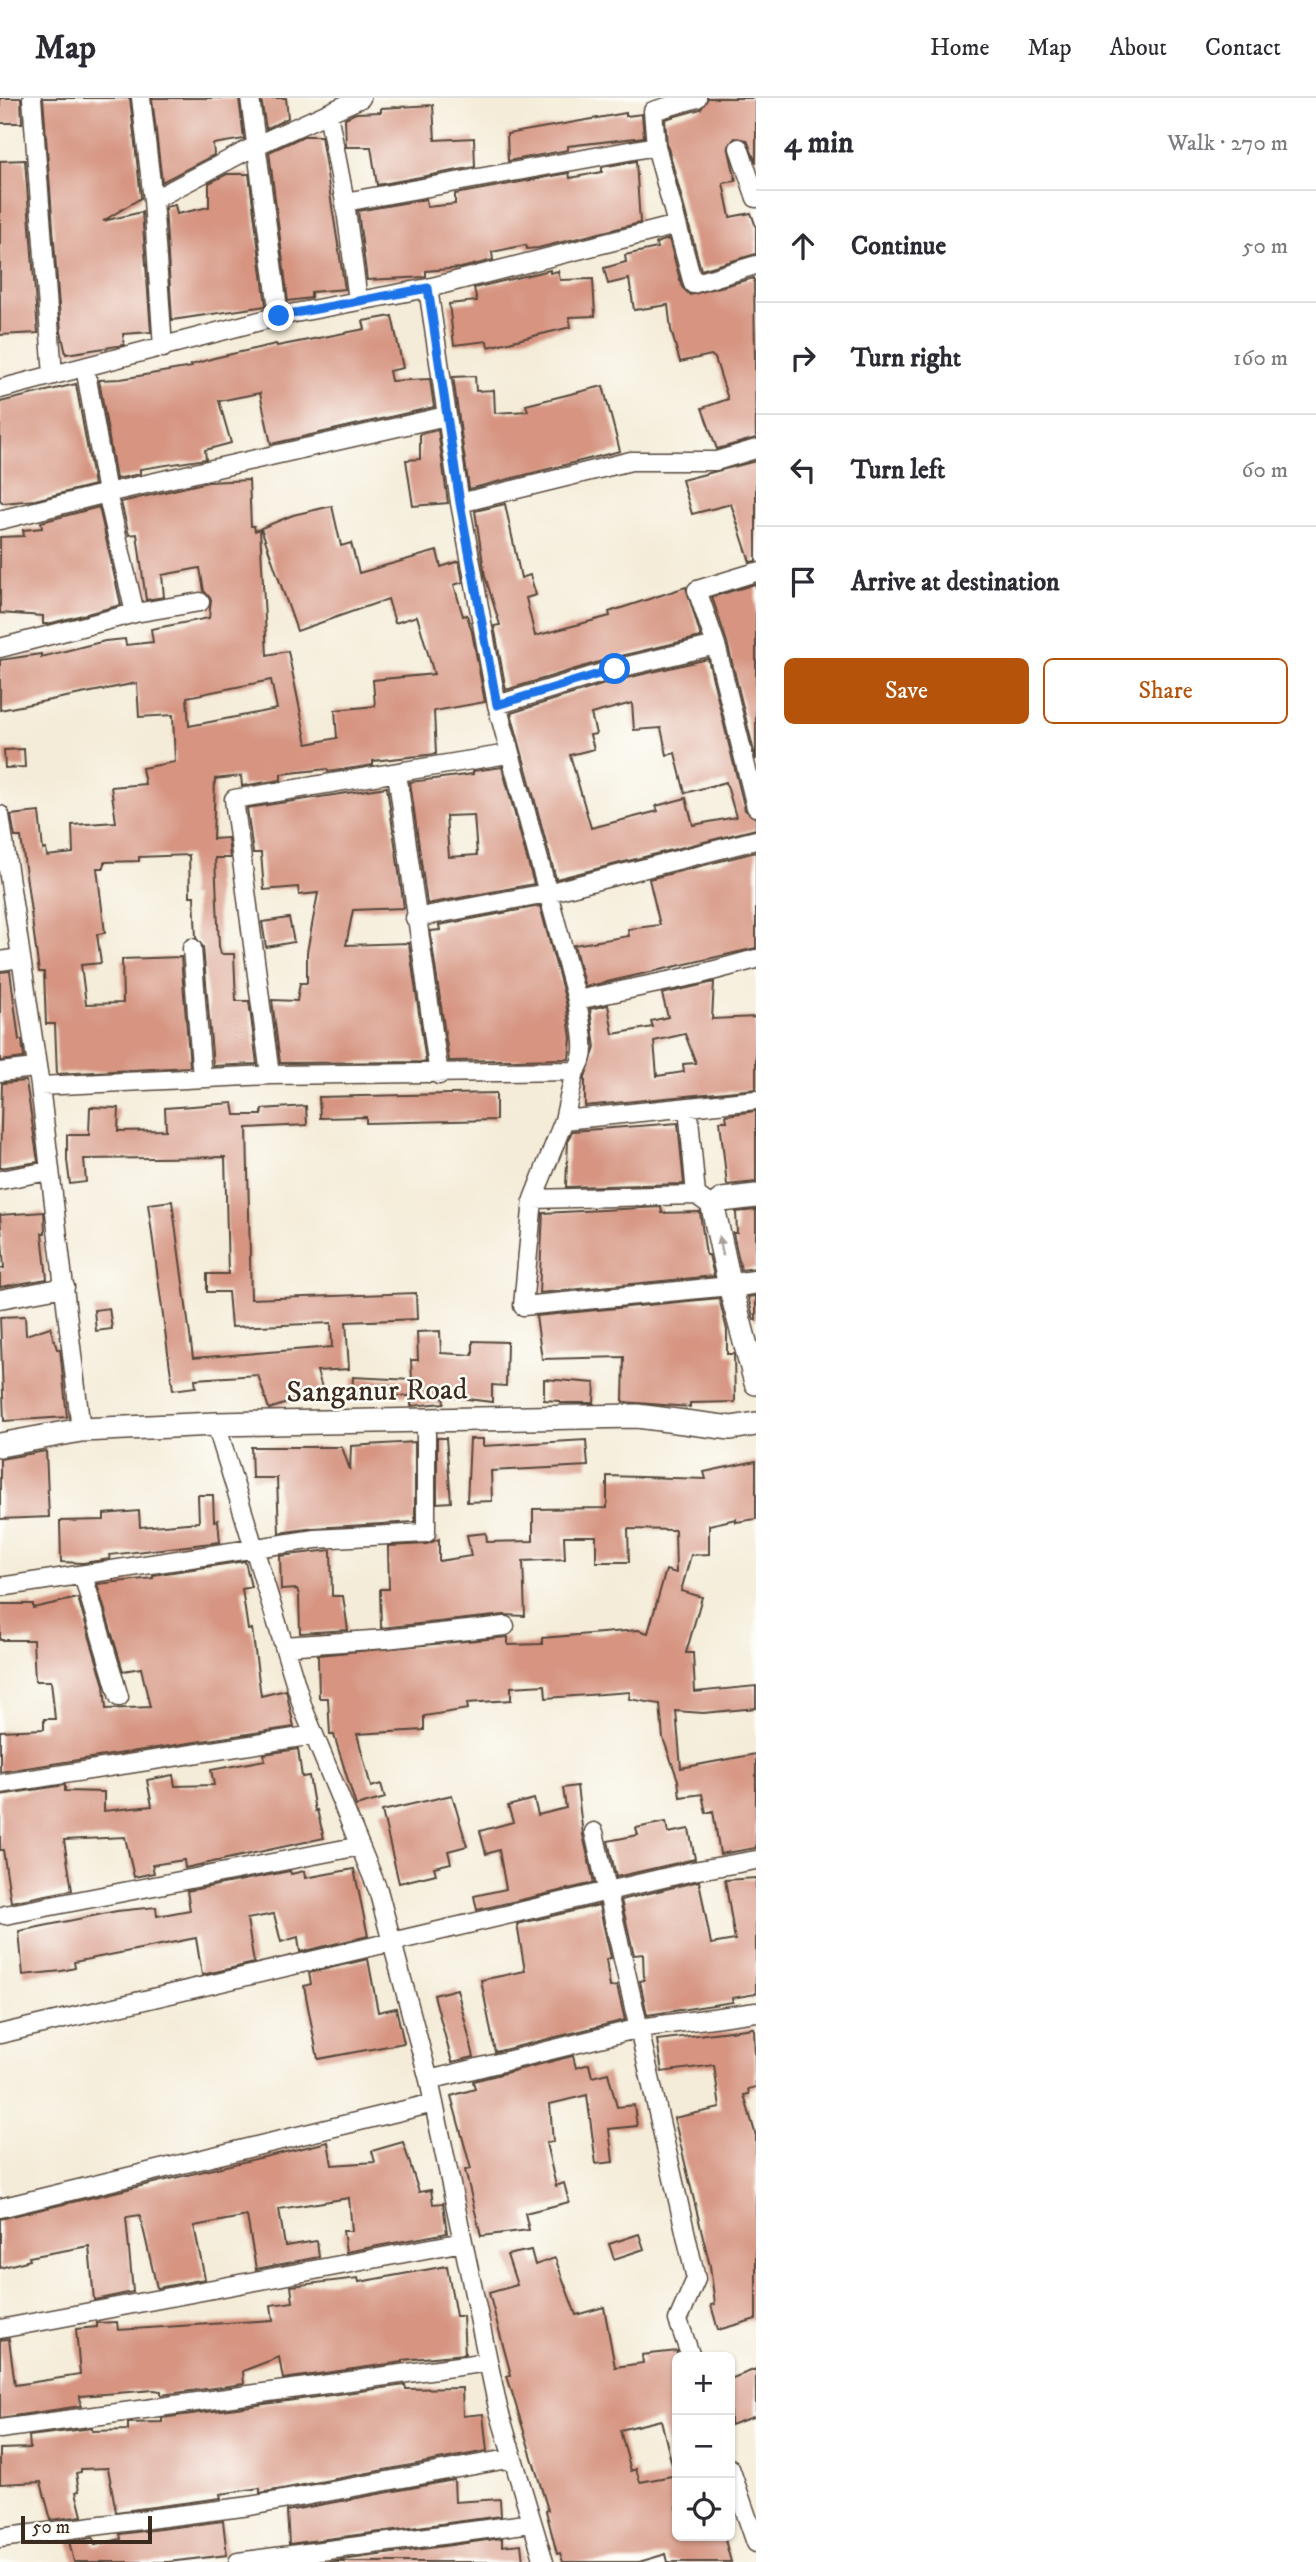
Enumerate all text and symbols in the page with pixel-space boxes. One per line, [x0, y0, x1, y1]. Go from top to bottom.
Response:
text: Map [35, 28, 96, 69]
text: Home [930, 33, 989, 63]
text: Map [1027, 33, 1072, 63]
text: About [1110, 33, 1167, 63]
text: Contact [1205, 33, 1281, 63]
text: 4 min [784, 125, 854, 162]
text: Walk · 270 m [1167, 129, 1288, 158]
icon: ahead [784, 227, 822, 265]
text: Continue [851, 230, 946, 263]
text: 50 m [1242, 232, 1288, 261]
route end [263, 300, 294, 331]
icon: right [784, 339, 822, 377]
text: Turn right [851, 342, 961, 375]
text: 160 m [1233, 344, 1288, 373]
icon: left [784, 451, 822, 489]
text: Turn left [851, 454, 945, 487]
text: 60 m [1241, 456, 1288, 485]
icon: arrive [784, 563, 822, 601]
text: Arrive at destination [851, 566, 1060, 599]
route start [599, 653, 630, 684]
button: Save [784, 658, 1029, 724]
button: Share [1043, 658, 1288, 724]
one-way arrow [716, 1235, 727, 1257]
street label: Sanganur Road [286, 1371, 468, 1412]
map controls [672, 2352, 735, 2541]
button: + [672, 2352, 735, 2415]
button: − [672, 2415, 735, 2478]
button: locate [672, 2478, 735, 2541]
scale bar [21, 2513, 152, 2545]
text: 50 m [32, 2516, 70, 2539]

